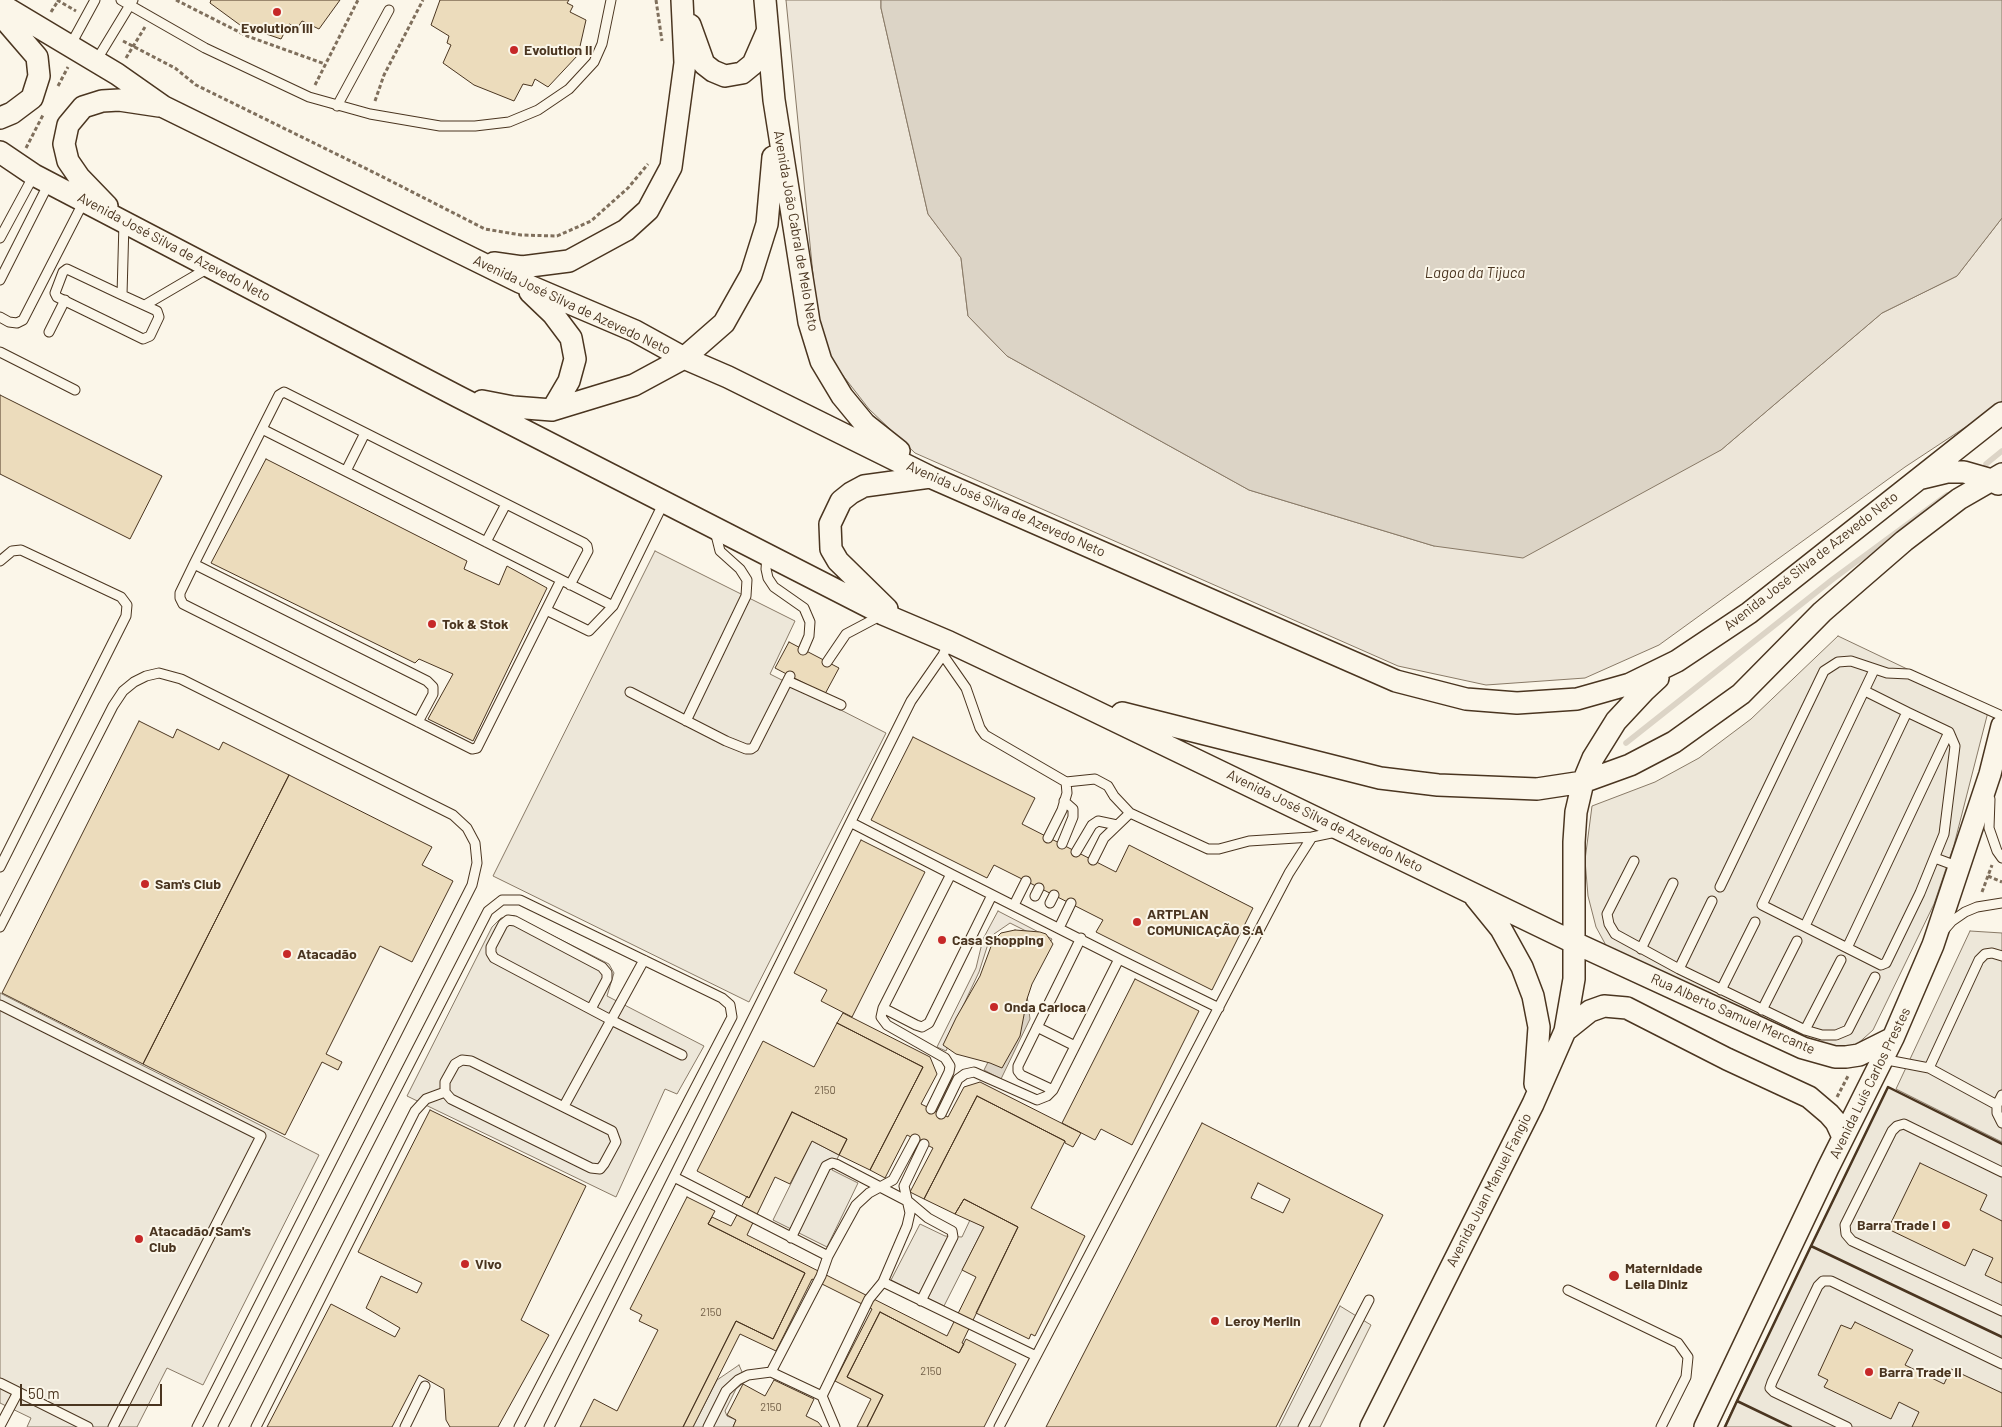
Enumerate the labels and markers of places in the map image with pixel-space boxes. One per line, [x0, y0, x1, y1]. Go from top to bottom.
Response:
marker: Evolution III [271, 6, 283, 18]
place label: Evolution III [241, 20, 313, 36]
place label: Evolution II [524, 42, 592, 58]
marker: Evolution II [508, 44, 520, 56]
place label: Tok & Stok [442, 616, 509, 632]
marker: Tok & Stok [426, 618, 438, 630]
place label: Sam's Club [155, 876, 221, 892]
marker: Sam's Club [139, 878, 151, 890]
place label: ARTPLAN COMUNICAÇÃO S.A [1147, 906, 1264, 939]
marker: ARTPLAN COMUNICAÇÃO S.A [1131, 916, 1143, 928]
place label: Casa Shopping [952, 932, 1044, 948]
marker: Casa Shopping [936, 934, 948, 946]
place label: Atacadão [297, 946, 357, 962]
marker: Atacadão [281, 948, 293, 960]
place label: Onda Carioca [1004, 999, 1086, 1015]
marker: Onda Carioca [988, 1001, 1000, 1013]
place label: Barra Trade I [1857, 1217, 1936, 1233]
marker: Barra Trade I [1940, 1219, 1952, 1231]
place label: Atacadão/Sam's Club [149, 1223, 251, 1256]
marker: Atacadão/Sam's Club [133, 1233, 145, 1245]
place label: Vivo [475, 1256, 502, 1272]
marker: Vivo [459, 1258, 471, 1270]
place label: Maternidade Leila Diniz [1625, 1260, 1703, 1292]
marker: Maternidade Leila Diniz [1607, 1269, 1621, 1283]
place label: Leroy Merlin [1225, 1313, 1301, 1329]
marker: Leroy Merlin [1209, 1315, 1221, 1327]
place label: Barra Trade II [1879, 1364, 1962, 1380]
marker: Barra Trade II [1863, 1366, 1875, 1378]

